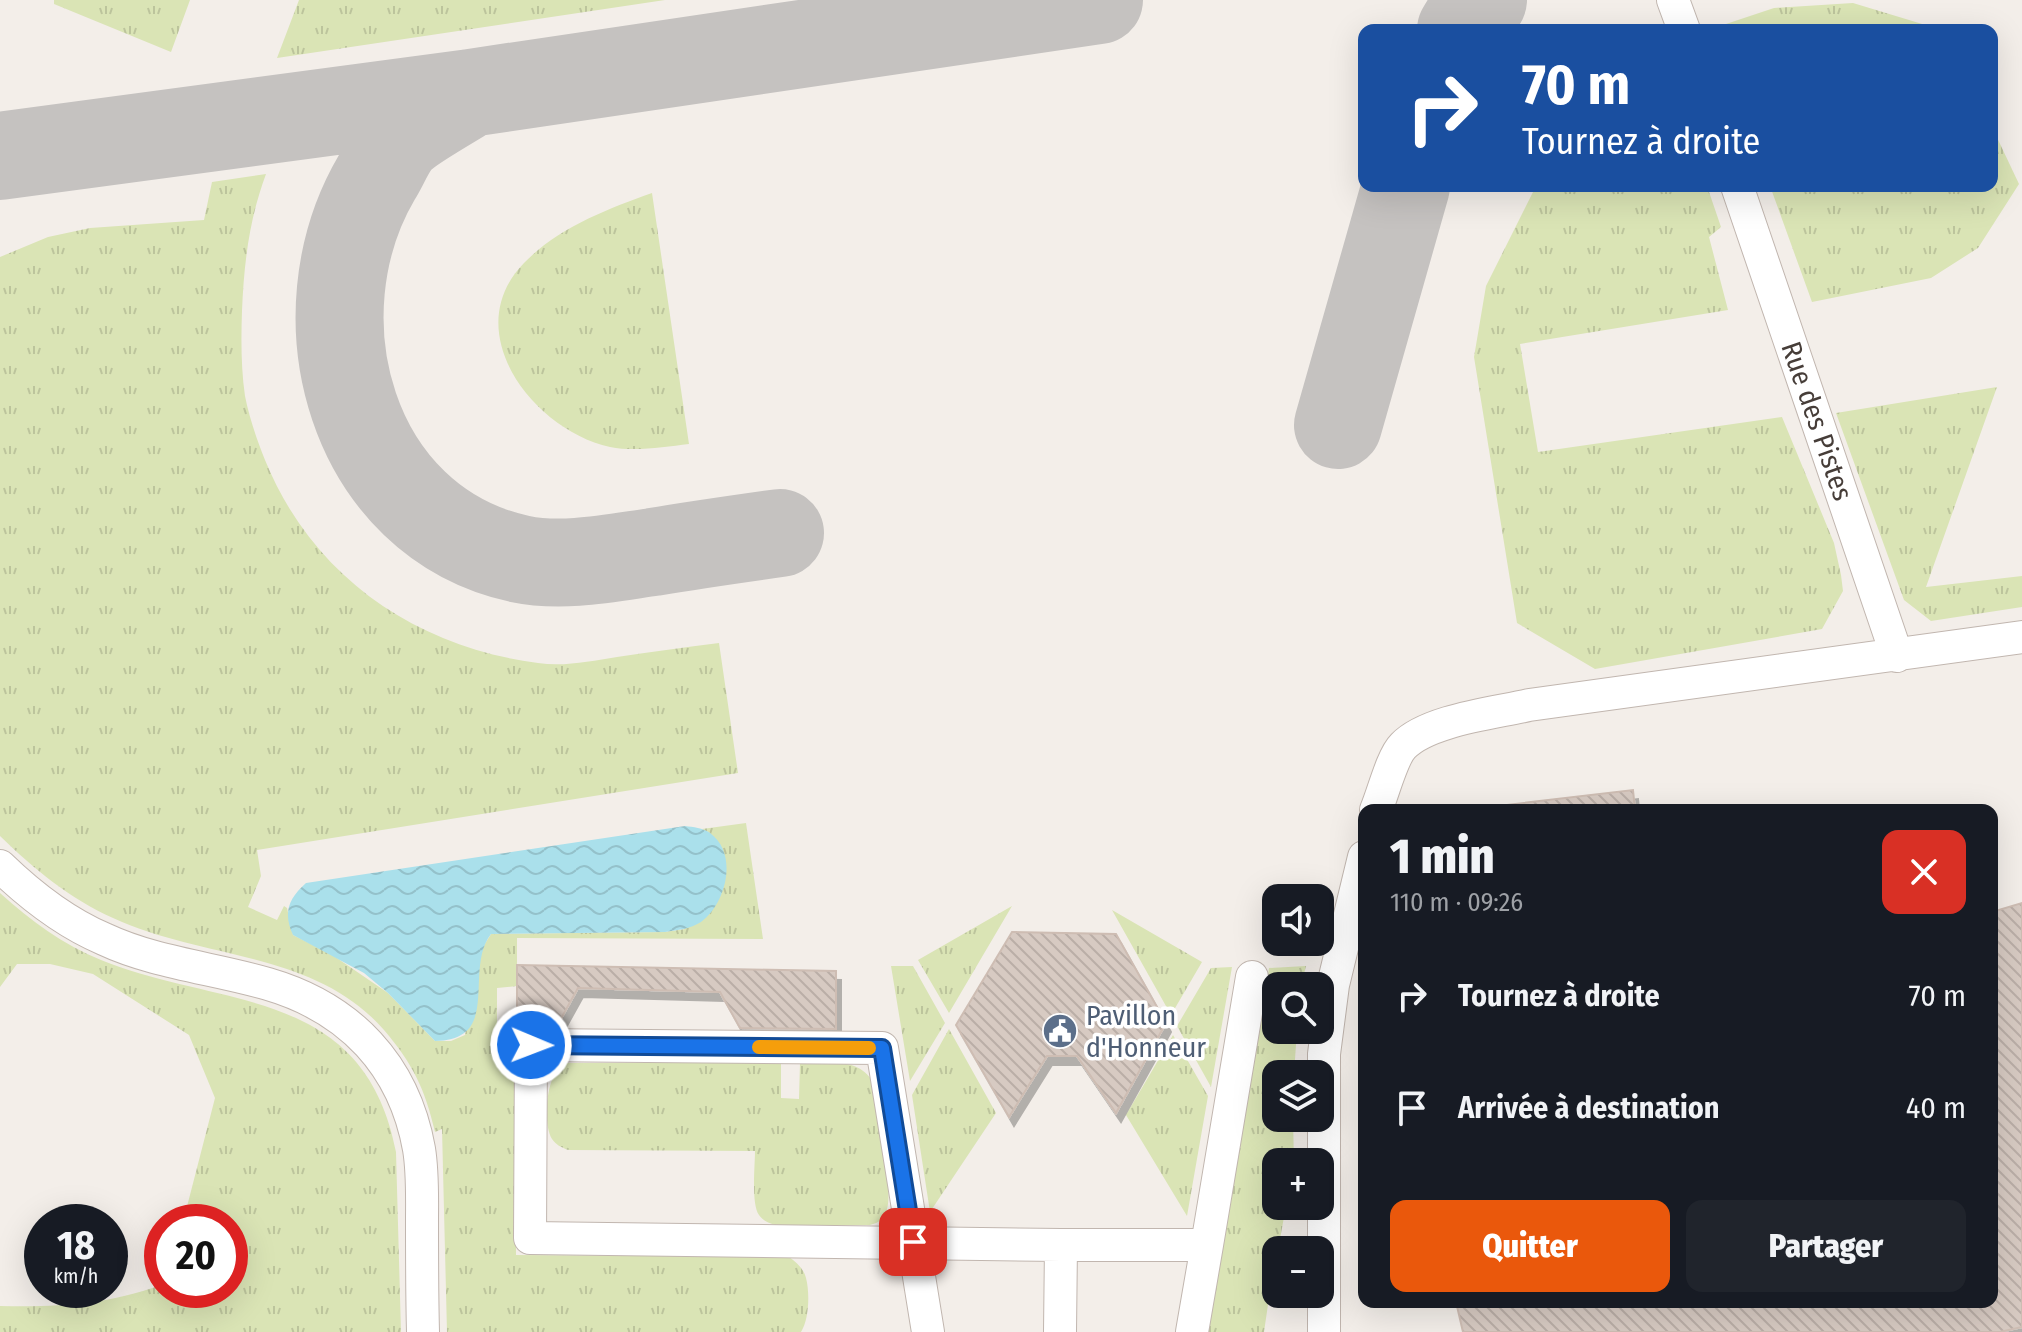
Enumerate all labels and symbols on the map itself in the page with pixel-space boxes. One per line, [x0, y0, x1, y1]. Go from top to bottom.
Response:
street label: Rue des Pistes [1774, 337, 1860, 505]
place label: Pavillon d'Honneur [1086, 999, 1206, 1064]
position arrow [489, 1003, 573, 1087]
public building icon: Pavillon d'Honneur [1041, 1012, 1079, 1050]
speed limit sign: 20 [144, 1204, 248, 1308]
pin [879, 1208, 947, 1276]

